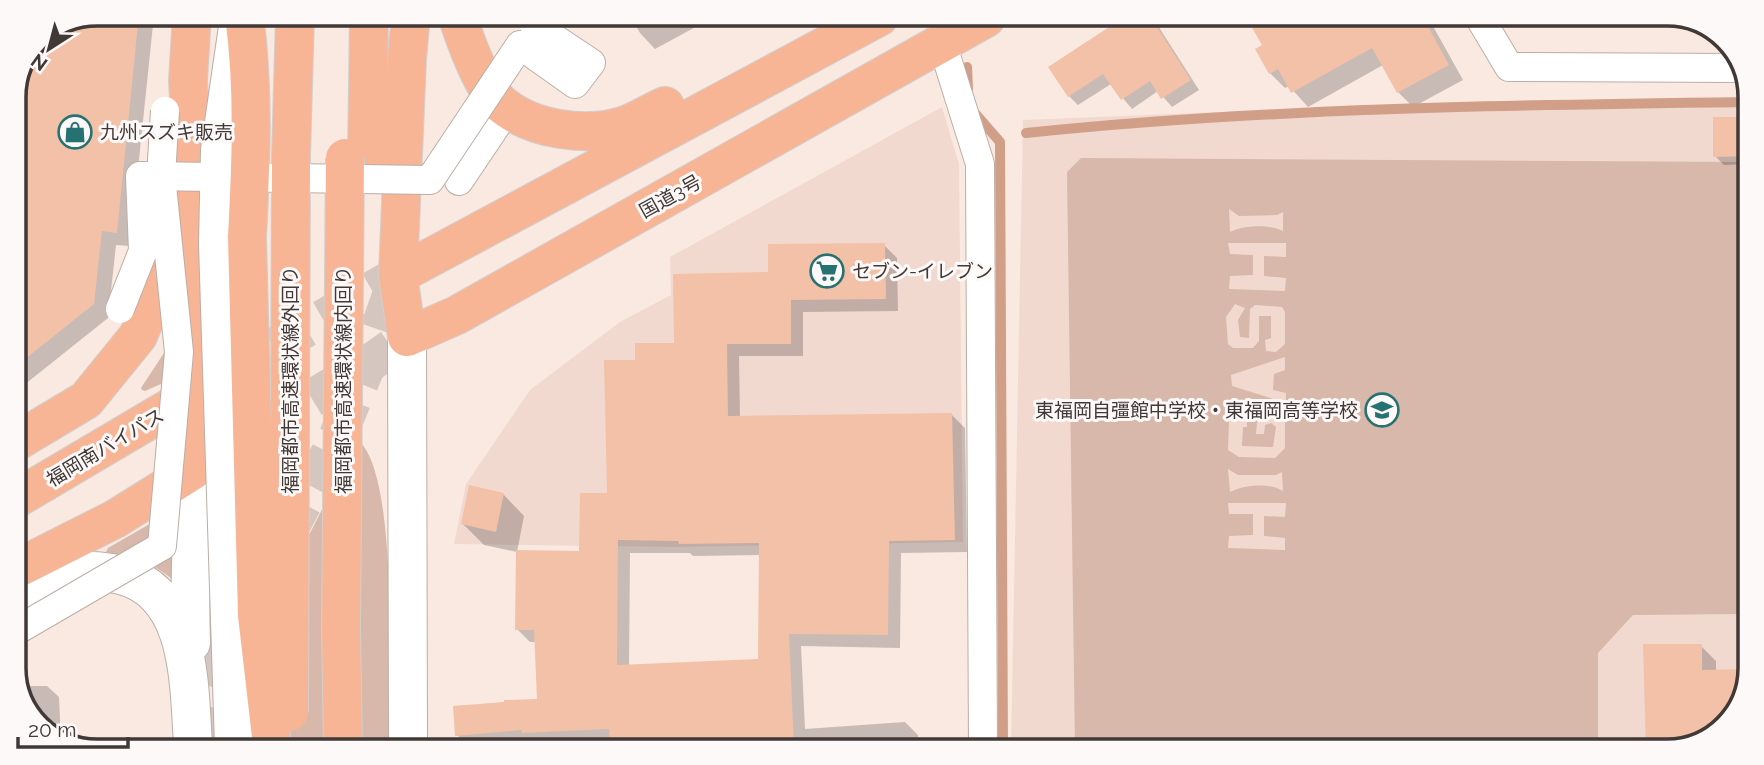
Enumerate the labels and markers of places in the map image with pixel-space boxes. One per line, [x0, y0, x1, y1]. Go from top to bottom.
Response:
shop icon: 九州スズキ販売 [56, 113, 94, 151]
place label: 九州スズキ販売 [100, 121, 233, 143]
supermarket icon: セブン-イレブン [808, 252, 846, 290]
place label: セブン-イレブン [852, 260, 993, 282]
school or university icon: 東福岡自彊館中学校・東福岡高等学校 [1363, 391, 1401, 429]
place label: 東福岡自彊館中学校・東福岡高等学校 [1035, 399, 1358, 421]

